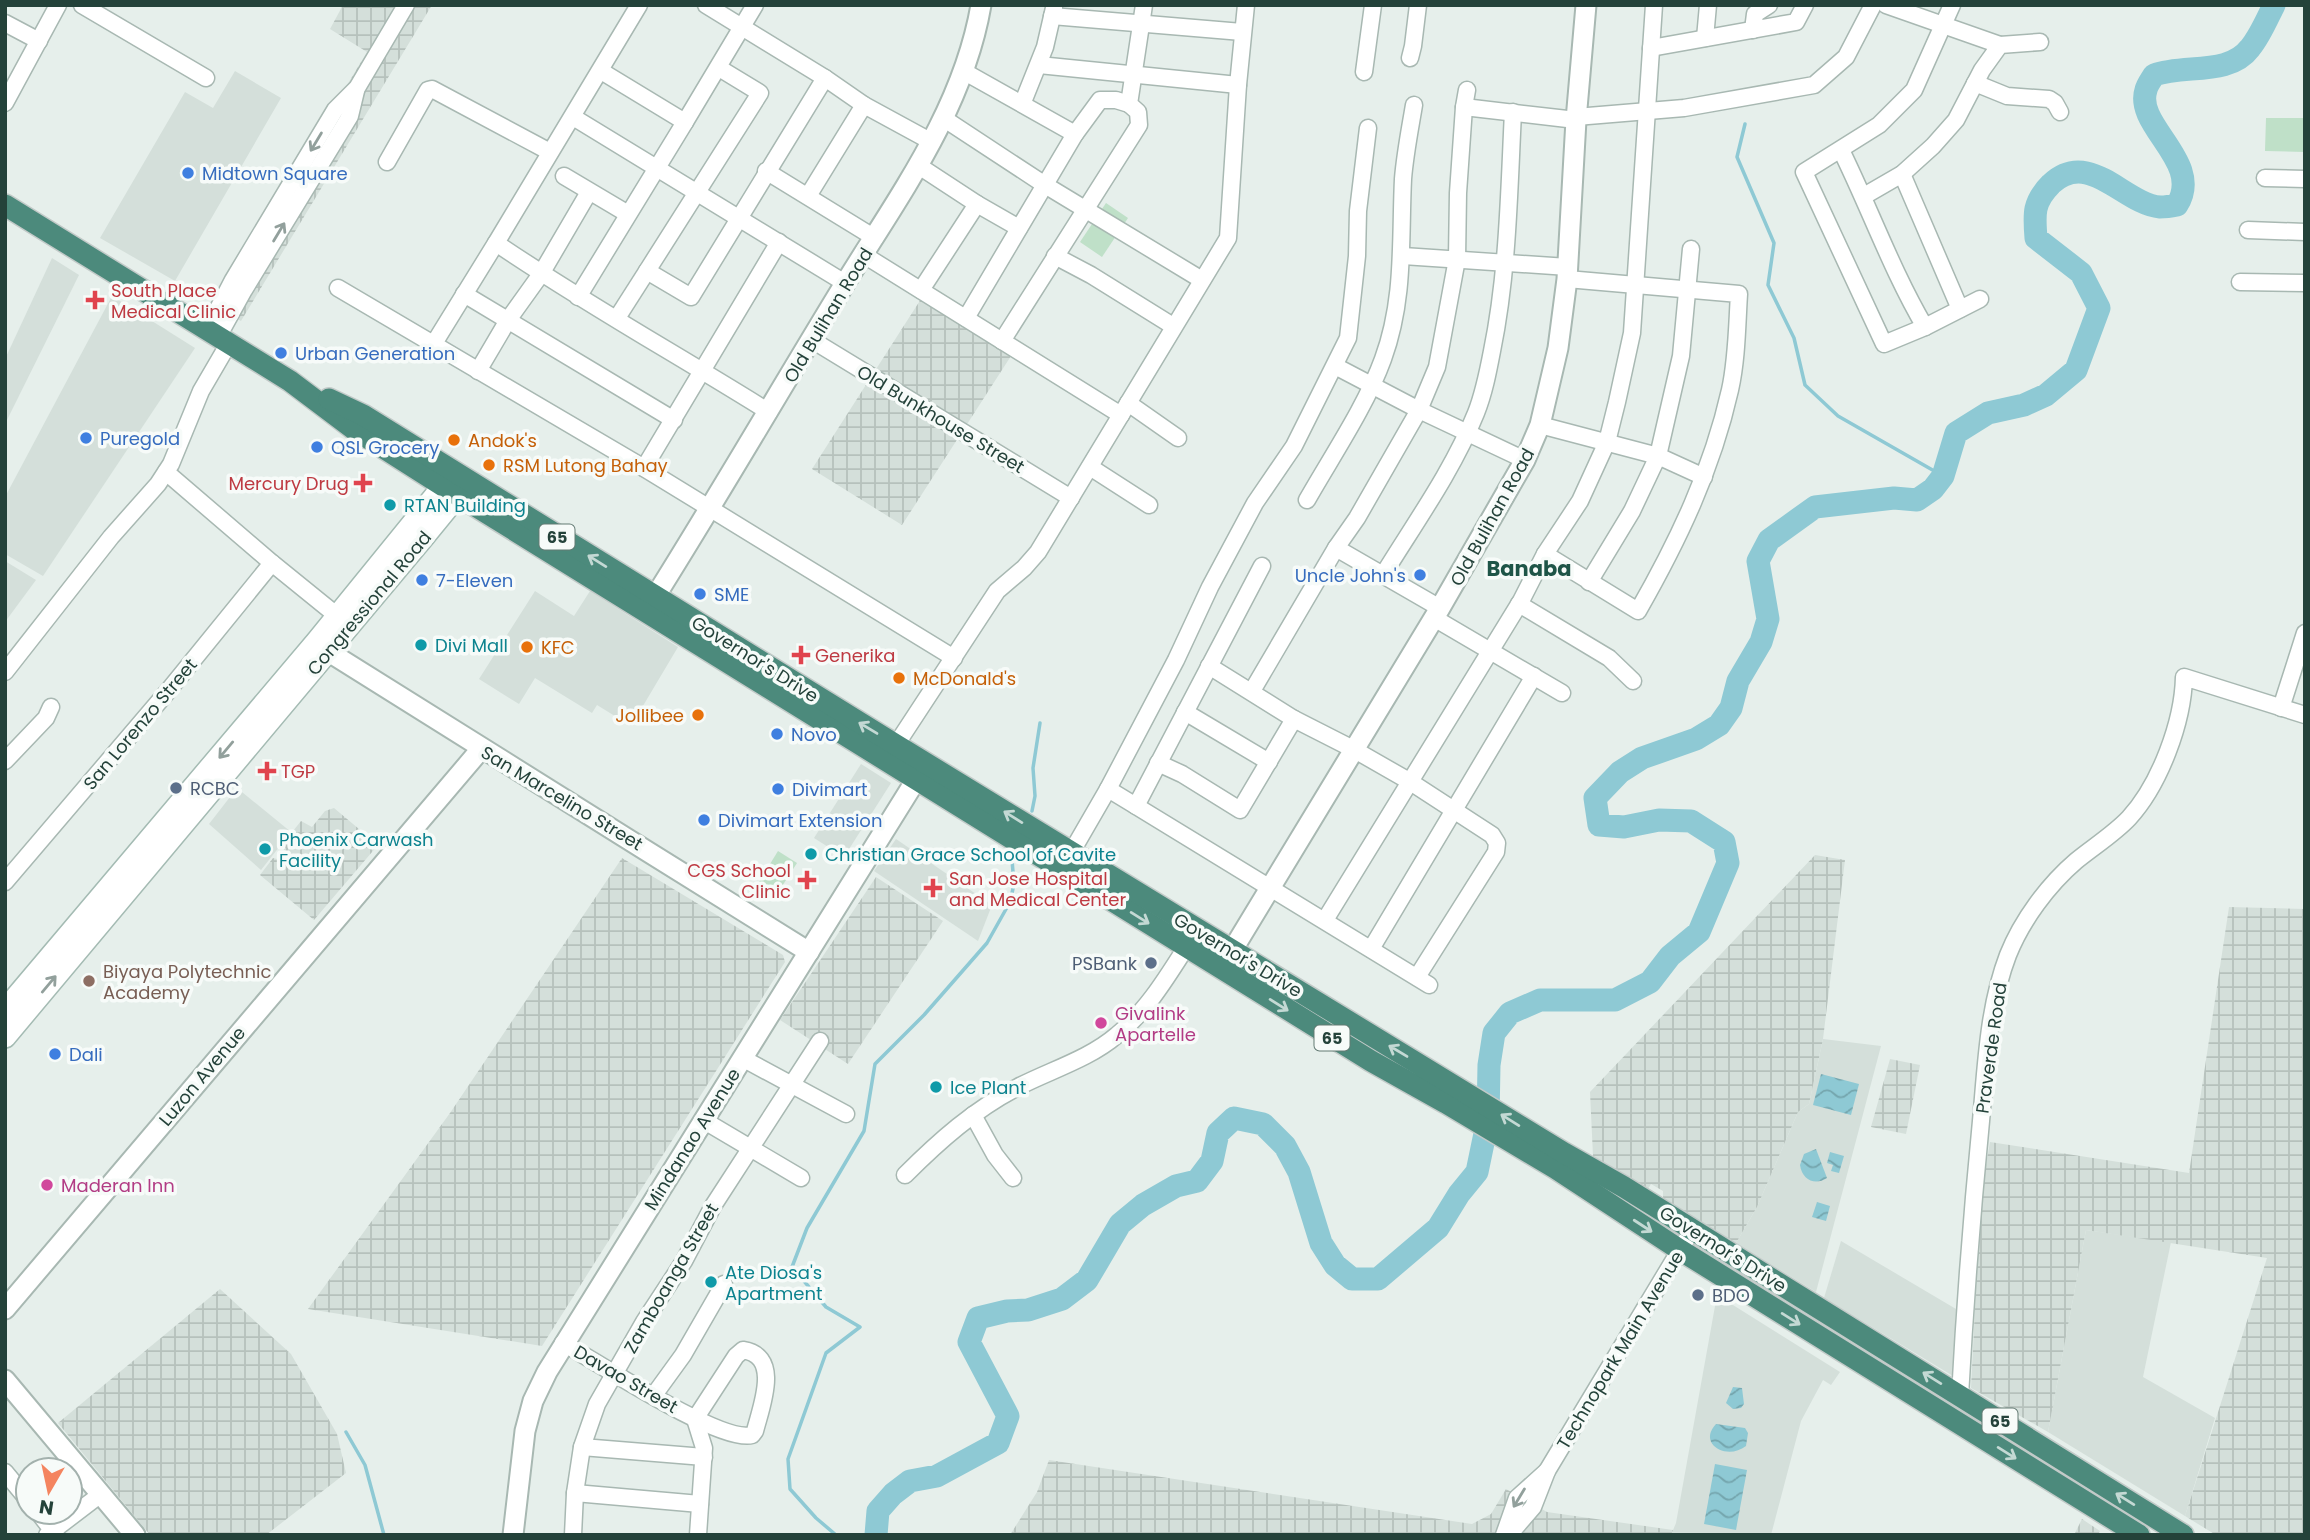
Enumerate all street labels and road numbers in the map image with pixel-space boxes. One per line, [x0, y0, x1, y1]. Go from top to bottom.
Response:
street label: Old Bulihan Road [778, 243, 878, 387]
street label: Old Bunkhouse Street [852, 359, 1030, 479]
street label: Old Bulihan Road [1444, 444, 1540, 590]
road number: 65 [540, 524, 574, 550]
street label: Congressional Road [301, 525, 437, 681]
street label: Governor's Drive [687, 610, 823, 708]
street label: San Lorenzo Street [77, 653, 203, 795]
street label: San Marcelino Street [476, 740, 648, 856]
street label: Governor's Drive [1169, 907, 1307, 1003]
street label: Praverde Road [1969, 981, 2013, 1115]
street label: Luzon Avenue [153, 1021, 251, 1131]
road number: 65 [1314, 1026, 1350, 1050]
street label: Mindanao Avenue [638, 1063, 746, 1215]
street label: Zamboanga Street [618, 1198, 724, 1358]
street label: Governor's Drive [1655, 1200, 1791, 1298]
street label: Technopark Main Avenue [1551, 1246, 1689, 1454]
street label: Davao Street [569, 1339, 683, 1419]
road number: 65 [1982, 1408, 2018, 1434]

